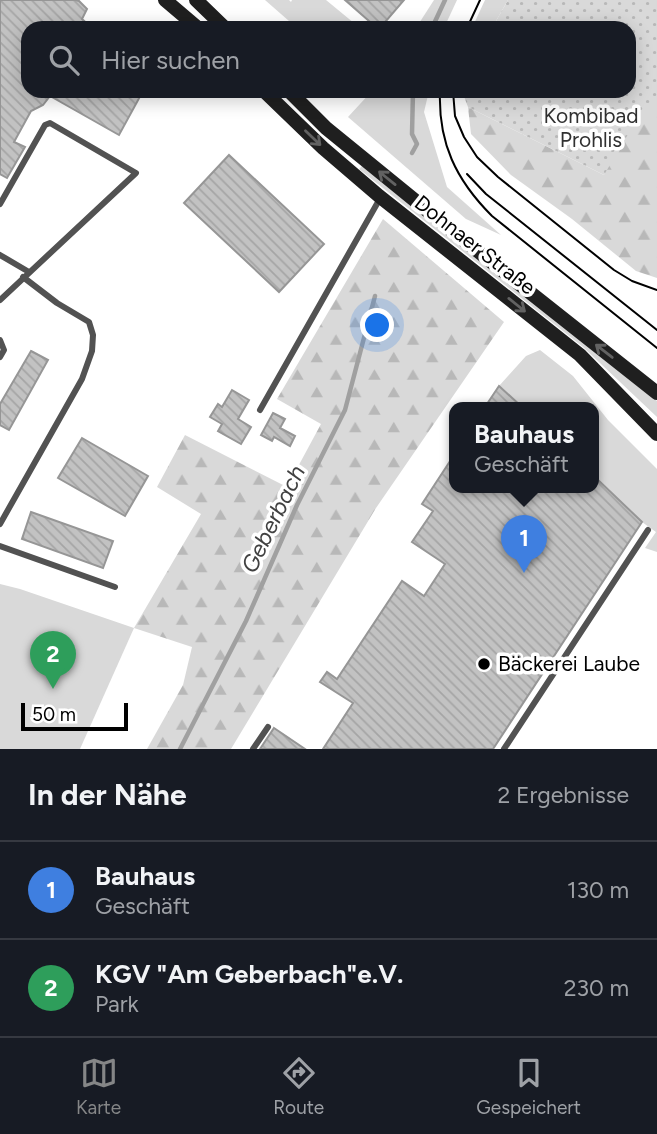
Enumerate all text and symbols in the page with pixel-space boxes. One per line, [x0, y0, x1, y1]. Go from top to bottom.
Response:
search box [21, 21, 636, 98]
icon: search [45, 41, 83, 79]
text: Hier suchen [101, 44, 240, 76]
park label: Kombibad Prohlis [543, 103, 639, 152]
one-way arrow [304, 130, 321, 147]
one-way arrow [379, 170, 397, 186]
street label: Dohnaer Straße [410, 190, 541, 300]
one-way arrow [508, 298, 526, 313]
your location [360, 308, 394, 342]
one-way arrow [595, 343, 613, 358]
popup [449, 402, 599, 493]
text: Bauhaus [474, 418, 574, 450]
text: Geschäft [474, 450, 569, 478]
water label: Geberbach [235, 460, 311, 577]
pin: 1 [501, 515, 547, 573]
pin: 2 [30, 631, 76, 689]
place label: Bäckerei Laube [498, 651, 640, 676]
marker: Bäckerei Laube [476, 656, 492, 672]
scale bar [21, 700, 128, 732]
text: 50 m [32, 703, 76, 726]
text: In der Nähe [28, 776, 187, 813]
text: 2 Ergebnisse [497, 781, 629, 809]
text: Bauhaus [95, 860, 195, 892]
text: 1 [46, 876, 56, 904]
text: 130 m [567, 876, 629, 904]
text: Geschäft [95, 892, 190, 920]
text: KGV "Am Geberbach"e.V. [95, 958, 403, 990]
text: 2 [44, 974, 58, 1002]
text: 230 m [564, 974, 629, 1002]
text: Park [95, 990, 139, 1018]
tab: Karte [76, 1054, 121, 1119]
tab: Route [273, 1054, 324, 1119]
tab: Gespeichert [476, 1054, 581, 1119]

